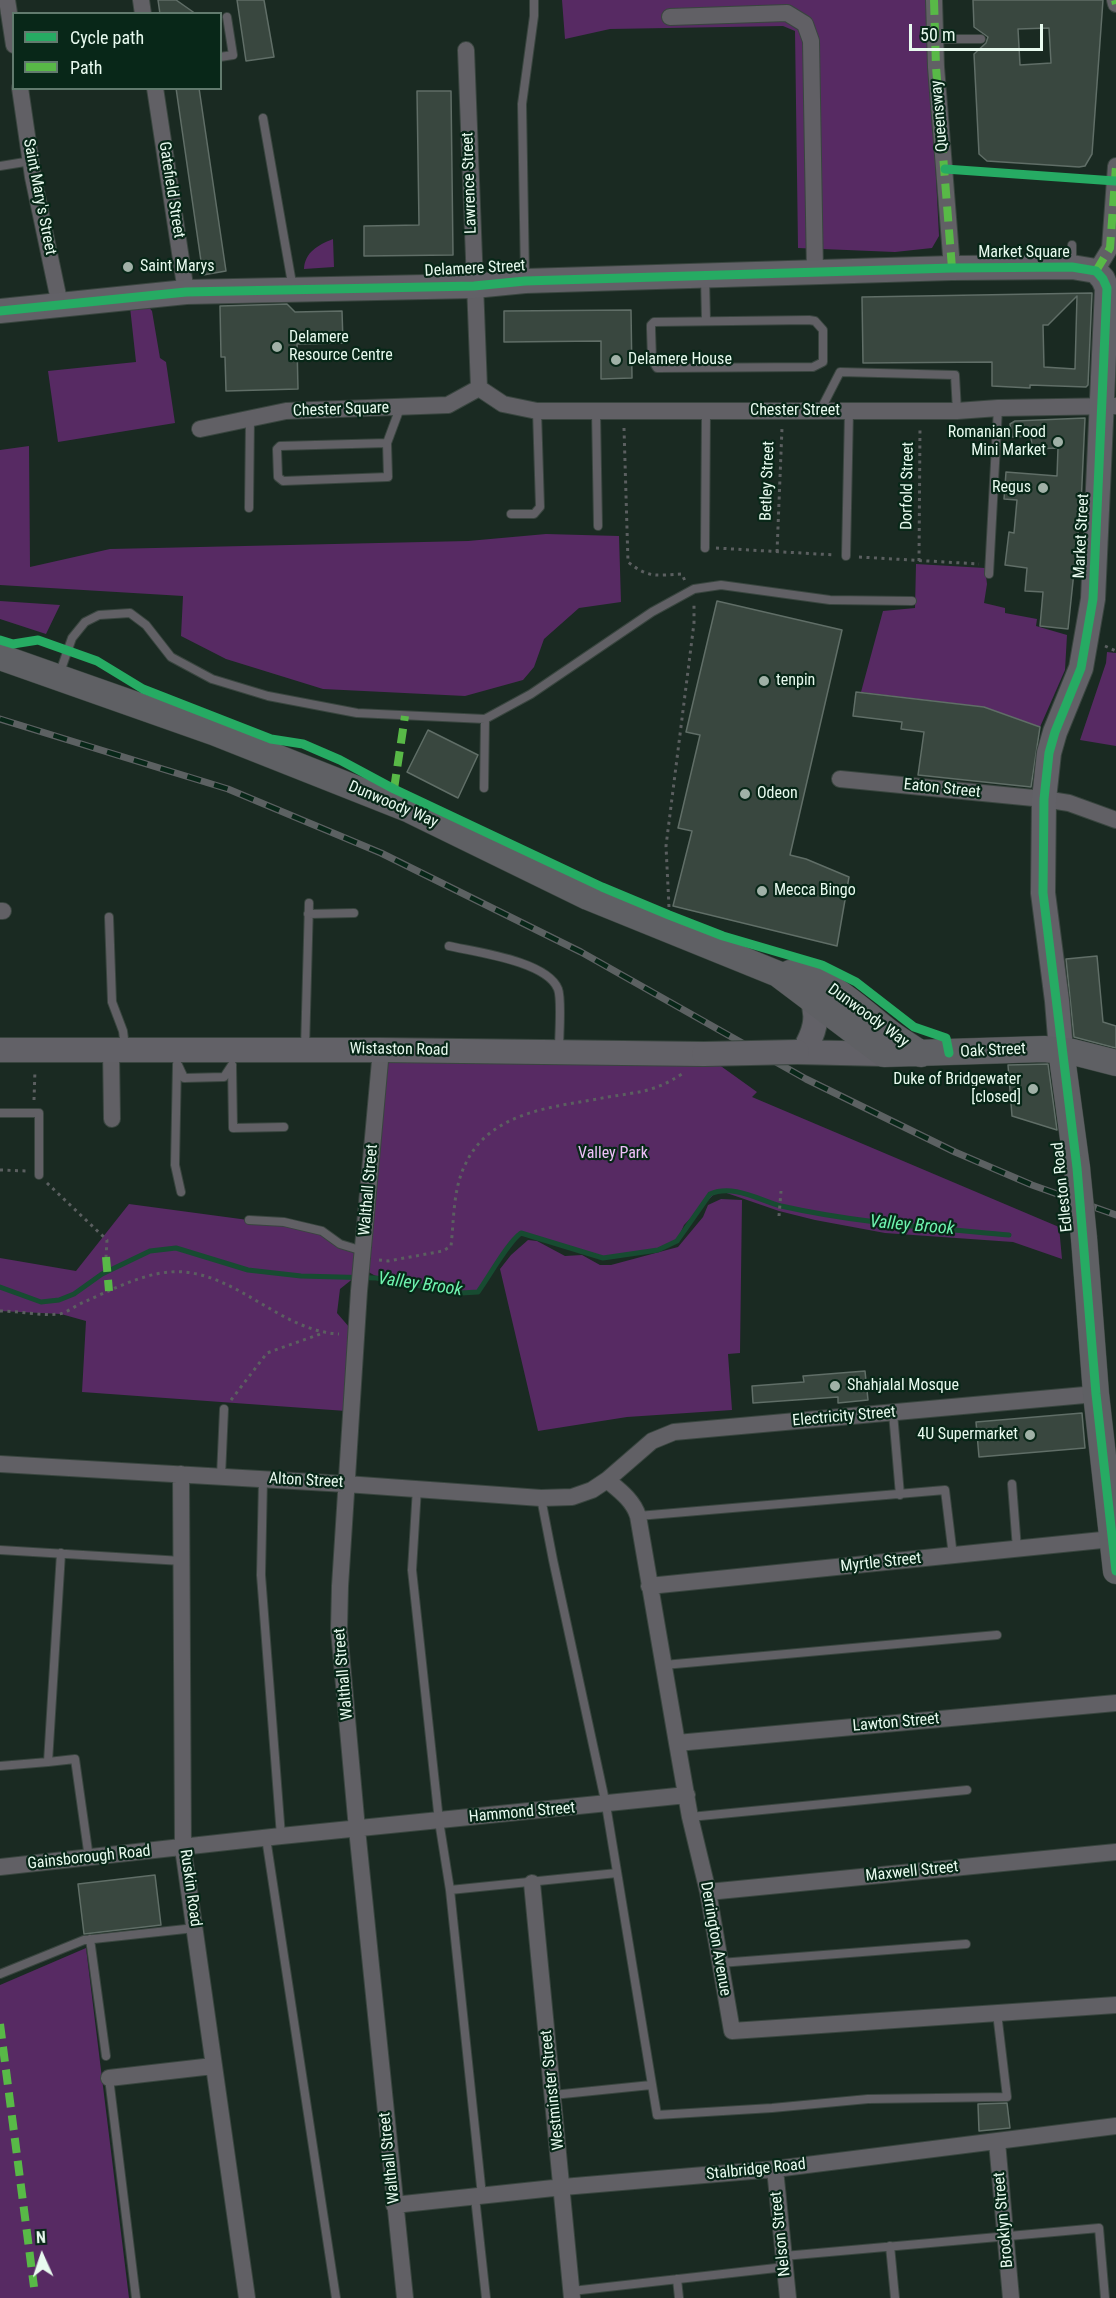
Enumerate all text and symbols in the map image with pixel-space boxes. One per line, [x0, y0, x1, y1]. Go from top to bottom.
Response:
legend [12, 12, 222, 90]
scale bar [912, 12, 1046, 50]
text: 50 m [920, 24, 955, 45]
text: Cycle path [70, 27, 144, 48]
text: Path [70, 57, 103, 78]
street label: Queensway [927, 79, 953, 153]
street label: Lawrence Street [459, 132, 481, 234]
street label: Saint Mary's Street [18, 137, 60, 257]
street label: Gatefield Street [154, 140, 188, 240]
street label: Market Square [978, 243, 1070, 263]
place label: Saint Marys [140, 257, 215, 277]
street label: Delamere Street [424, 257, 526, 281]
marker: Saint Marys [121, 260, 135, 274]
place label: Delamere Resource Centre [289, 328, 393, 366]
marker: Delamere Resource Centre [270, 340, 284, 354]
place label: Delamere House [628, 350, 732, 370]
marker: Delamere House [609, 353, 623, 367]
street label: Chester Square [293, 399, 389, 421]
street label: Chester Street [750, 401, 840, 421]
place label: Romanian Food Mini Market [948, 423, 1046, 461]
marker: Romanian Food Mini Market [1051, 435, 1065, 449]
street label: Betley Street [757, 441, 779, 521]
street label: Dorfold Street [898, 442, 918, 530]
place label: Regus [992, 478, 1031, 498]
marker: Regus [1036, 481, 1050, 495]
street label: Market Street [1070, 493, 1094, 579]
place label: tenpin [776, 671, 815, 691]
marker: tenpin [757, 674, 771, 688]
street label: Eaton Street [903, 775, 981, 803]
street label: Dunwoody Way [345, 778, 441, 832]
place label: Odeon [757, 784, 798, 804]
marker: Odeon [738, 787, 752, 801]
place label: Mecca Bingo [774, 881, 856, 901]
marker: Mecca Bingo [755, 884, 769, 898]
street label: Dunwoody Way [824, 980, 912, 1052]
street label: Wistaston Road [349, 1040, 449, 1060]
street label: Oak Street [960, 1040, 1026, 1062]
place label: Duke of Bridgewater [closed] [893, 1070, 1021, 1108]
marker: Duke of Bridgewater [closed] [1026, 1082, 1040, 1096]
street label: Edleston Road [1049, 1141, 1077, 1233]
street label: Walthall Street [355, 1143, 383, 1237]
park label: Valley Park [578, 1144, 648, 1164]
water label: Valley Brook [869, 1212, 955, 1240]
water label: Valley Brook [376, 1268, 464, 1302]
place label: Shahjalal Mosque [847, 1376, 959, 1396]
marker: Shahjalal Mosque [828, 1379, 842, 1393]
street label: Electricity Street [792, 1403, 896, 1431]
place label: 4U Supermarket [917, 1425, 1018, 1445]
marker: 4U Supermarket [1023, 1428, 1037, 1442]
street label: Alton Street [268, 1469, 344, 1493]
street label: Myrtle Street [840, 1549, 922, 1577]
street label: Walthall Street [330, 1627, 358, 1721]
street label: Lawton Street [852, 1710, 940, 1736]
street label: Hammond Street [468, 1799, 576, 1827]
street label: Gainsborough Road [27, 1842, 151, 1874]
street label: Ruskin Road [175, 1848, 205, 1928]
street label: Maxwell Street [865, 1858, 959, 1886]
street label: Derrington Avenue [695, 1880, 735, 1998]
street label: Westminster Street [537, 2029, 569, 2151]
street label: Walthall Street [376, 2111, 404, 2205]
street label: Stalbridge Road [705, 2155, 807, 2185]
street label: Brooklyn Street [990, 2171, 1018, 2269]
street label: Nelson Street [767, 2191, 795, 2277]
north arrow [12, 2226, 72, 2286]
text: N [36, 2228, 46, 2247]

